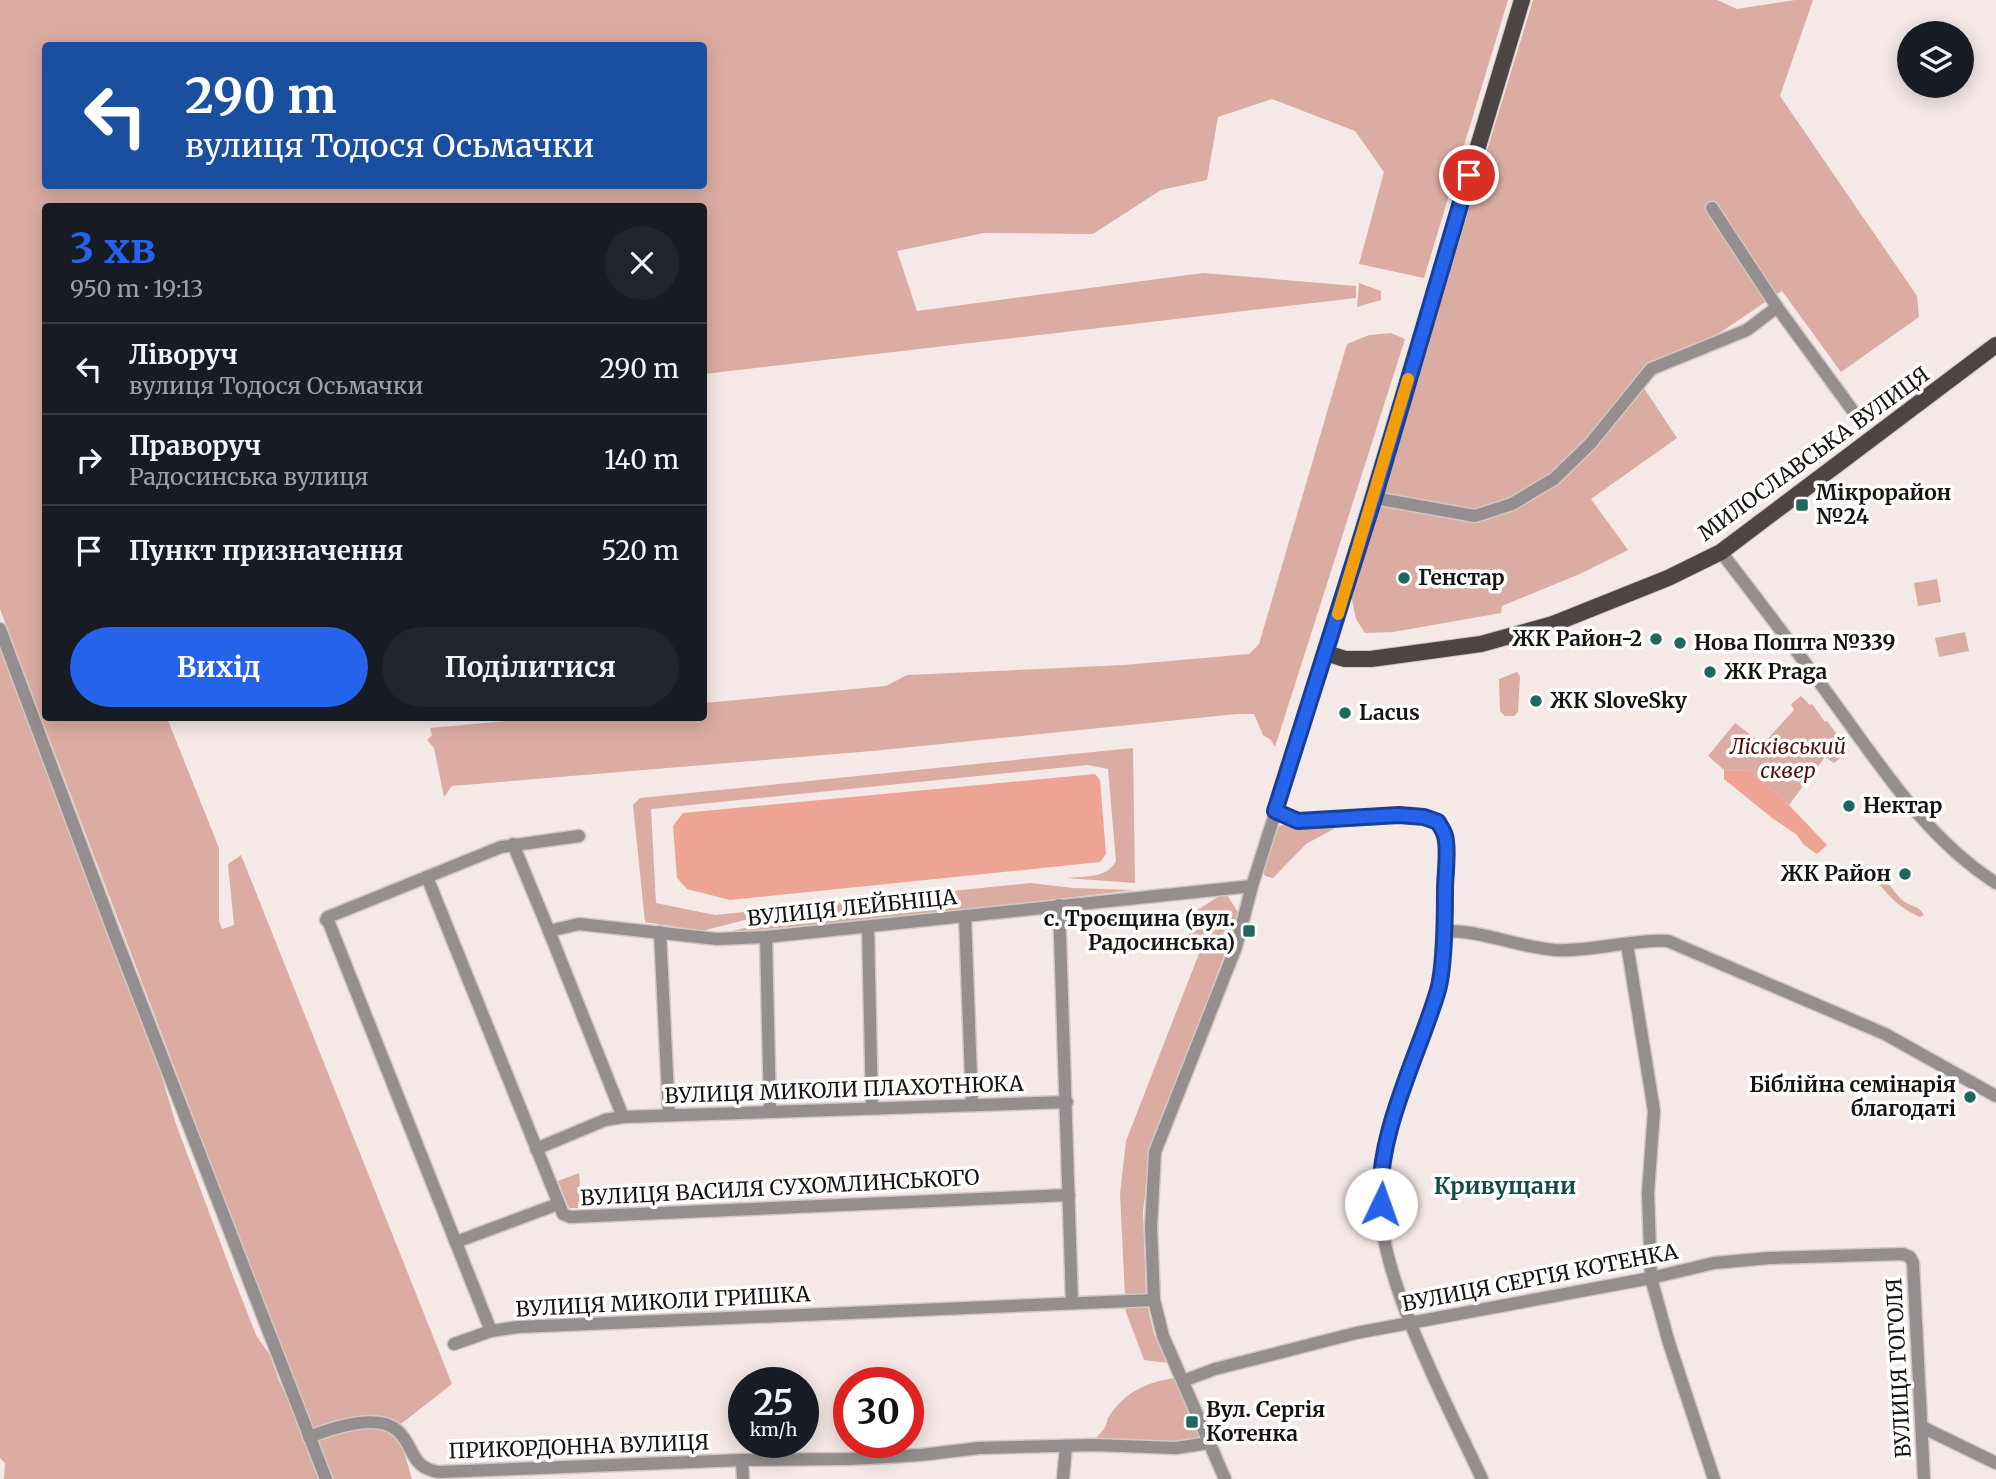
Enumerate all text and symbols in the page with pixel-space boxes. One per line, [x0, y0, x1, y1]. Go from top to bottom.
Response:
map controls [1897, 21, 1974, 98]
button: layers [1897, 21, 1974, 98]
text: 290 m [185, 65, 337, 126]
icon: left [70, 70, 161, 161]
text: вулиця Тодося Осьмачки [185, 126, 594, 166]
pin [1439, 145, 1499, 205]
icon: arrive [1450, 156, 1488, 194]
text: 3 хв [70, 222, 156, 274]
button: close [605, 226, 679, 300]
text: 950 m · 19:13 [70, 274, 203, 303]
text: Ліворуч [129, 338, 238, 371]
icon: left [70, 350, 108, 388]
text: 290 m [600, 352, 679, 385]
street label: МИЛОСЛАВСЬКА ВУЛИЦЯ [1693, 361, 1934, 546]
text: вулиця Тодося Осьмачки [129, 371, 423, 400]
text: Праворуч [129, 429, 261, 462]
icon: right [70, 441, 108, 479]
text: 140 m [604, 443, 679, 476]
text: Радосинська вулиця [129, 462, 369, 491]
place label: Мікрорайон №24 [1816, 479, 1951, 530]
marker: Мікрорайон №24 [1794, 497, 1810, 513]
icon: arrive [70, 532, 108, 570]
text: Пункт призначення [129, 534, 403, 567]
text: 520 m [601, 534, 679, 567]
place label: Генстар [1418, 564, 1505, 591]
marker: Генстар [1396, 570, 1412, 586]
place label: ЖК Район-2 [1512, 625, 1642, 652]
button: Вихід [70, 627, 368, 707]
button: Поділитися [382, 627, 679, 707]
place label: Нова Пошта №339 [1694, 629, 1895, 656]
marker: ЖК Район-2 [1648, 631, 1664, 647]
marker: Нова Пошта №339 [1672, 635, 1688, 651]
place label: ЖК Praga [1724, 658, 1828, 685]
marker: ЖК Praga [1702, 664, 1718, 680]
place label: ЖК SloveSky [1550, 687, 1687, 714]
marker: ЖК SloveSky [1528, 693, 1544, 709]
place label: Lacus [1359, 699, 1420, 726]
marker: Lacus [1337, 705, 1353, 721]
park label: Лісківський сквер [1729, 733, 1846, 784]
place label: Нектар [1863, 792, 1942, 819]
marker: Нектар [1841, 798, 1857, 814]
place label: ЖК Район [1781, 860, 1891, 887]
marker: ЖК Район [1897, 866, 1913, 882]
street label: ВУЛИЦЯ ЛЕЙБНІЦА [746, 883, 958, 932]
place label: с. Троєщина (вул. Радосинська) [1044, 905, 1235, 956]
marker: с. Троєщина (вул. Радосинська) [1241, 923, 1257, 939]
street label: ВУЛИЦЯ МИКОЛИ ПЛАХОТНЮКА [664, 1070, 1024, 1109]
place label: Біблійна семінарія благодаті [1749, 1071, 1956, 1122]
marker: Біблійна семінарія благодаті [1962, 1089, 1978, 1105]
street label: ВУЛИЦЯ ВАСИЛЯ СУХОМЛИНСЬКОГО [580, 1164, 980, 1211]
position arrow [1344, 1167, 1418, 1241]
district label: Кривущани [1434, 1171, 1576, 1200]
street label: ВУЛИЦЯ СЕРГІЯ КОТЕНКА [1400, 1237, 1680, 1318]
street label: ВУЛИЦЯ ГОГОЛЯ [1880, 1277, 1917, 1459]
street label: ВУЛИЦЯ МИКОЛИ ГРИШКА [515, 1280, 811, 1323]
speed limit sign: 30 [833, 1367, 924, 1458]
text: 25 [753, 1381, 794, 1425]
place label: Вул. Сергія Котенка [1206, 1396, 1325, 1447]
marker: Вул. Сергія Котенка [1184, 1414, 1200, 1430]
text: km/h [750, 1418, 797, 1441]
street label: ПРИКОРДОННА ВУЛИЦЯ [448, 1428, 710, 1465]

